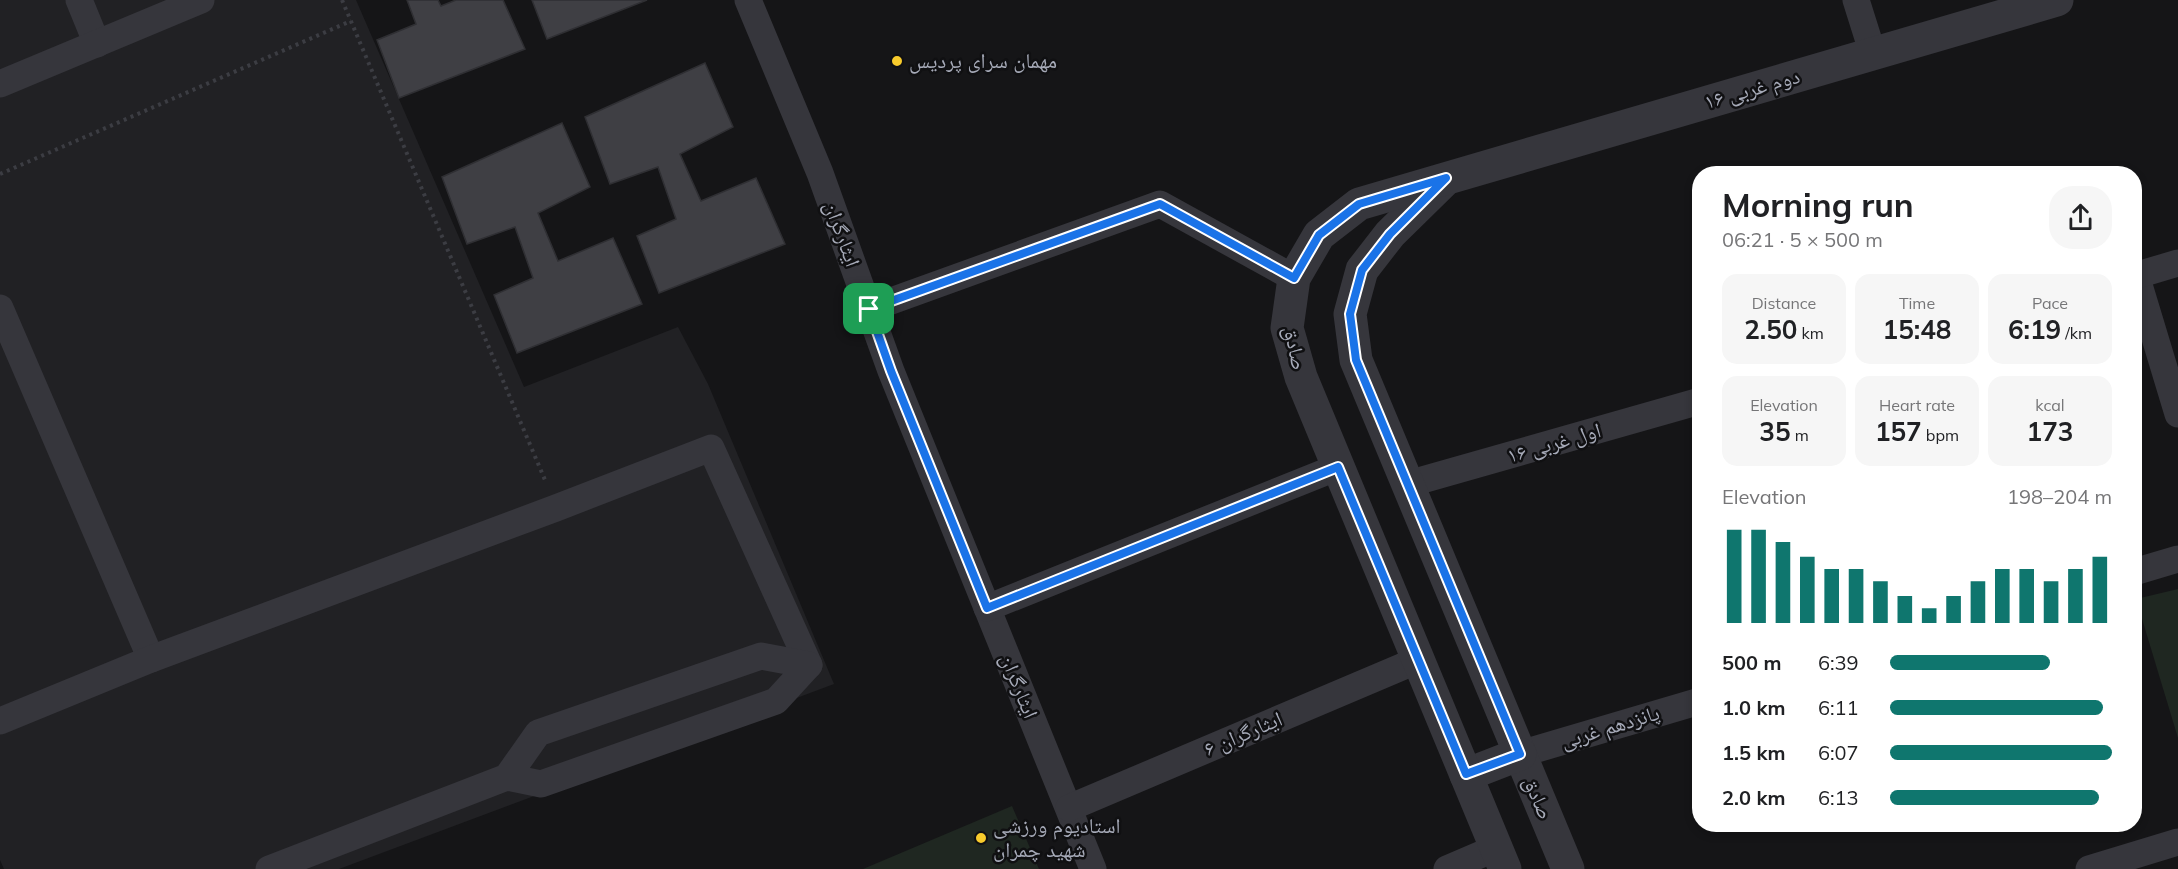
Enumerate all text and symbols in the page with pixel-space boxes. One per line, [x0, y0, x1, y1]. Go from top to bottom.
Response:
place label: مهمان سرای پردیس [909, 47, 1057, 74]
marker: مهمان سرای پردیس [890, 54, 904, 68]
street label: ۱۶ دوم غربی [1701, 62, 1803, 116]
text: Morning run [1722, 184, 1914, 225]
button: share [2049, 186, 2112, 249]
street label: ایثارگران [819, 197, 867, 270]
text: 06:21 · 5 × 500 m [1722, 227, 1883, 252]
pin [843, 283, 894, 334]
icon: arrive [852, 292, 885, 325]
text: Distance [1752, 293, 1816, 313]
text: Time [1899, 293, 1935, 313]
text: Pace [2032, 293, 2068, 313]
text: 2.50 [1744, 313, 1797, 346]
text: 15:48 [1883, 313, 1951, 346]
text: 6:19 [2008, 313, 2061, 346]
text: km [1797, 323, 1824, 343]
text: /km [2061, 323, 2092, 343]
street label: صادق [1278, 324, 1313, 372]
text: Elevation [1750, 395, 1818, 415]
text: Heart rate [1879, 395, 1955, 415]
text: kcal [2035, 395, 2065, 415]
text: 35 [1759, 415, 1790, 448]
text: 157 [1875, 415, 1922, 448]
text: 173 [2027, 415, 2073, 448]
street label: ۱۶ اول غربی [1504, 416, 1604, 469]
text: m [1790, 425, 1809, 445]
text: bpm [1922, 425, 1959, 445]
text: Elevation [1722, 484, 1807, 509]
text: 198–204 m [2007, 484, 2112, 509]
street label: ایثارگران [995, 649, 1045, 722]
text: 500 m [1722, 650, 1781, 675]
text: 6:39 [1818, 650, 1859, 675]
text: 1.0 km [1722, 695, 1785, 720]
text: 6:11 [1818, 695, 1859, 720]
street label: پانزدهم غربی [1557, 699, 1663, 755]
street label: ایثارگران ۶ [1200, 705, 1286, 761]
text: 1.5 km [1722, 740, 1785, 765]
text: 6:07 [1818, 740, 1859, 765]
street label: صادق [1517, 772, 1560, 823]
text: 2.0 km [1722, 785, 1785, 810]
text: 6:13 [1818, 785, 1859, 810]
place label: استادیوم ورزشی شهید چمران [993, 812, 1120, 862]
marker: استادیوم ورزشی شهید چمران [974, 831, 988, 845]

